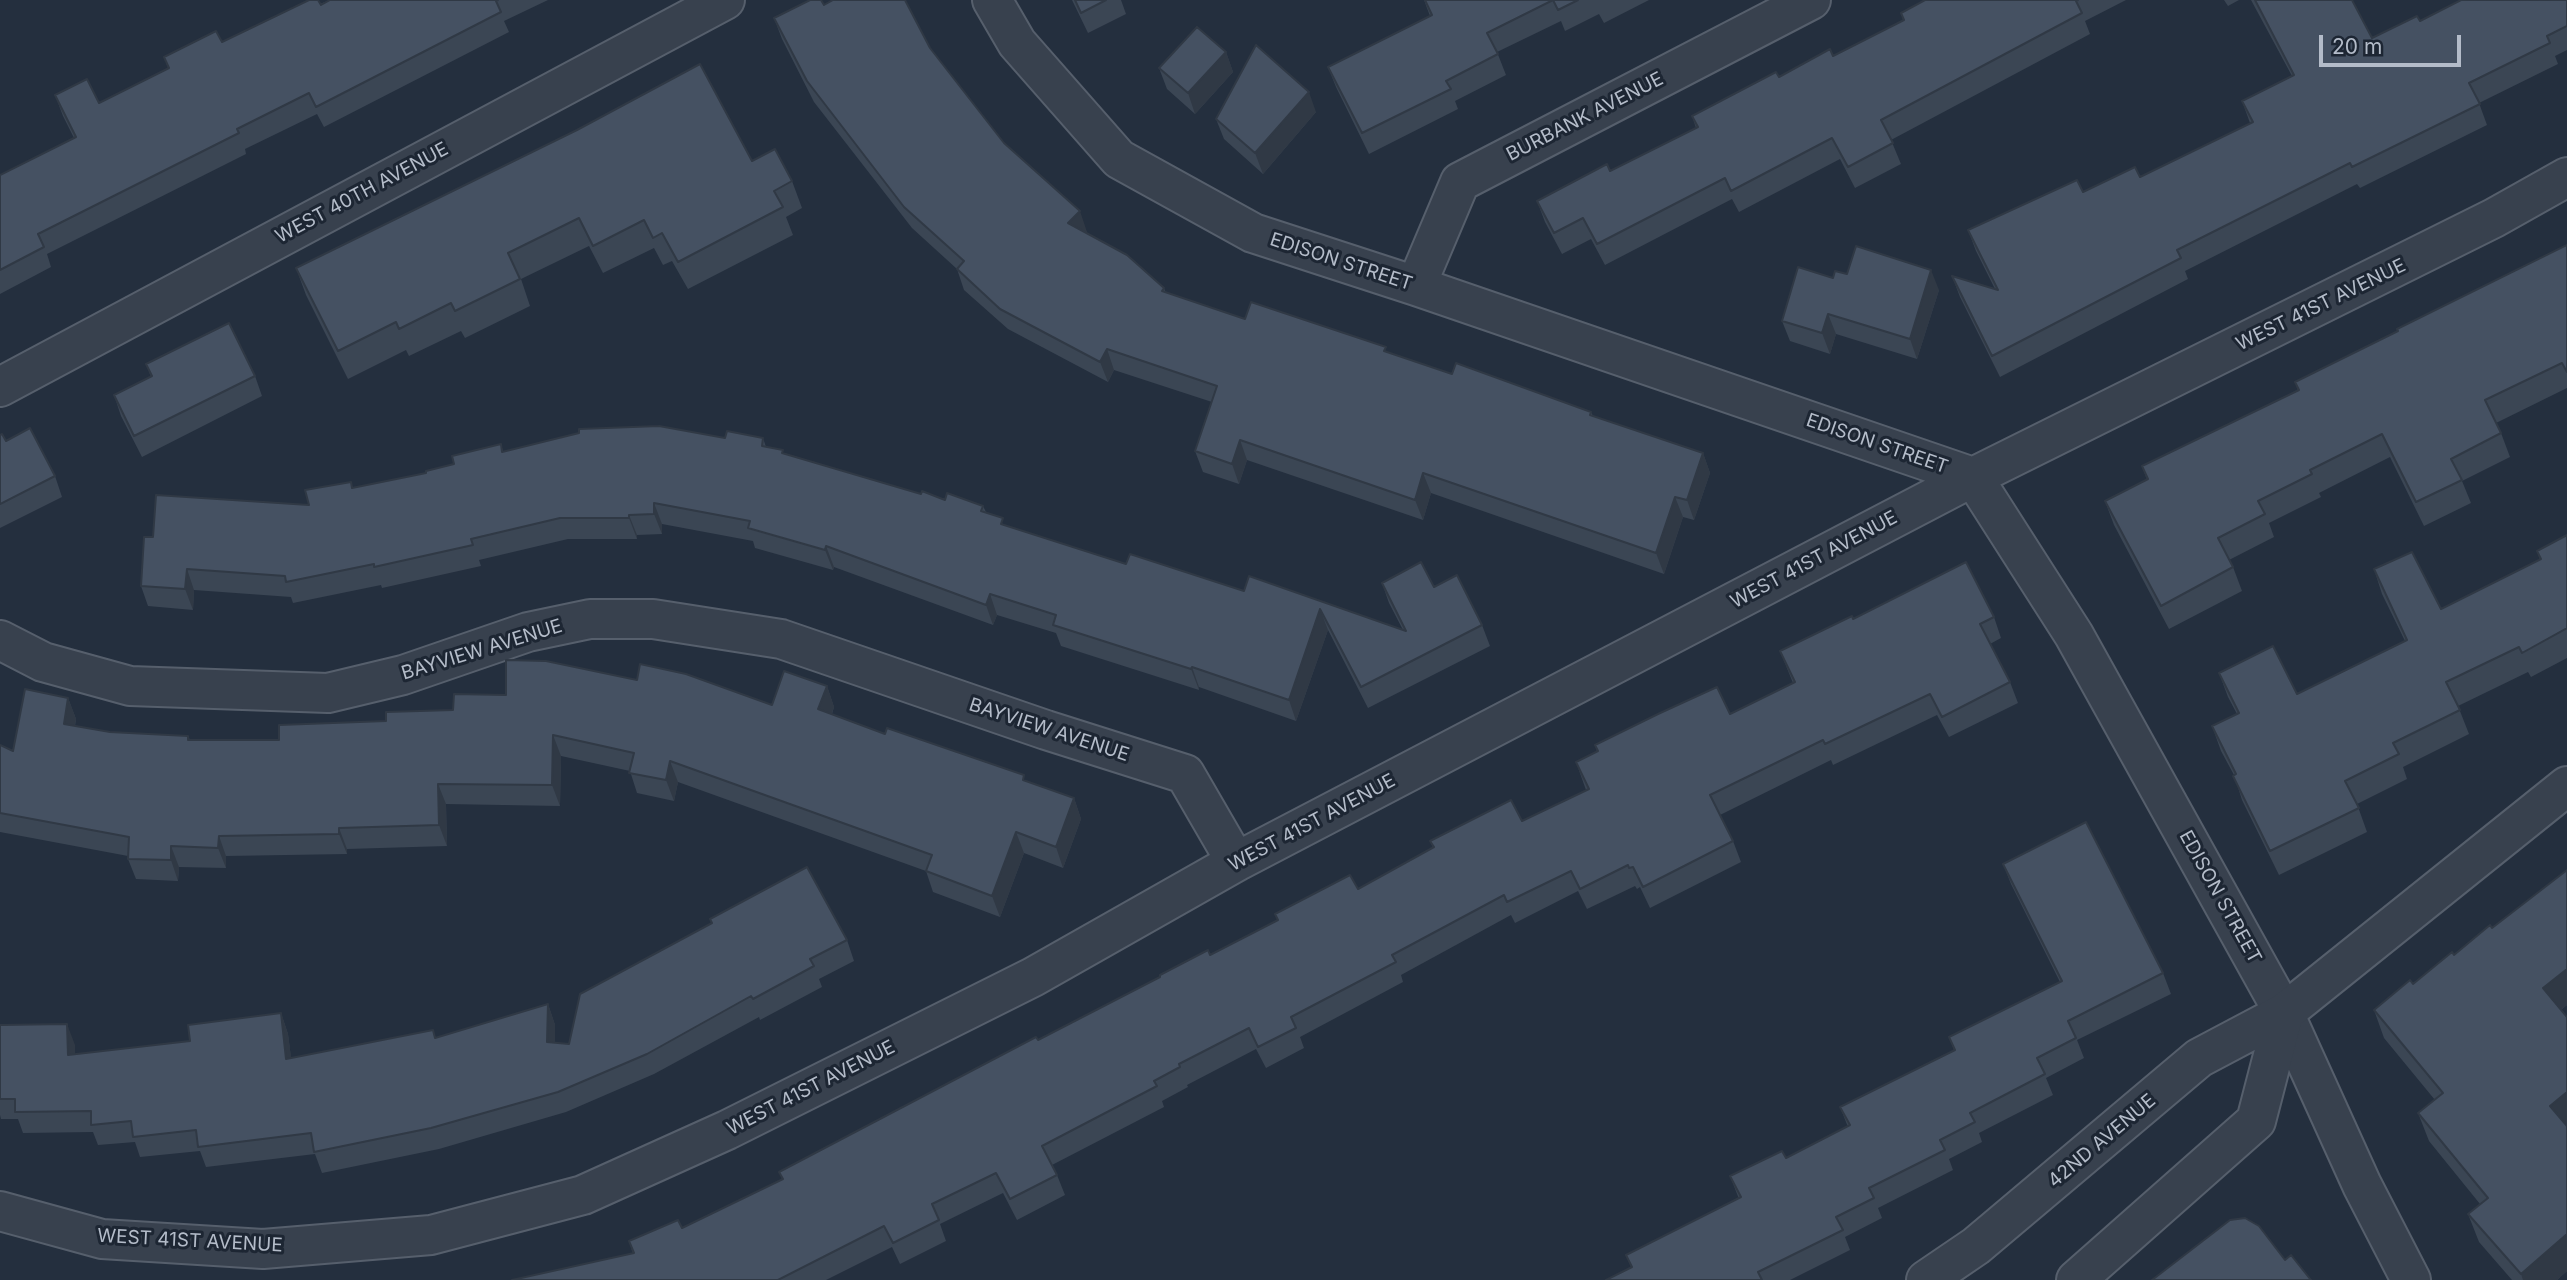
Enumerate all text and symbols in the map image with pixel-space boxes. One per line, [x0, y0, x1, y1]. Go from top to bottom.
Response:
scale bar [2322, 21, 2464, 65]
text: 20 m [2332, 34, 2382, 59]
street label: BURBANK AVENUE [1503, 68, 1667, 166]
street label: WEST 40TH AVENUE [272, 138, 452, 248]
street label: EDISON STREET [1267, 228, 1415, 296]
street label: WEST 41ST AVENUE [2233, 254, 2409, 356]
street label: EDISON STREET [1803, 409, 1951, 479]
street label: WEST 41ST AVENUE [1727, 506, 1901, 614]
street label: BAYVIEW AVENUE [399, 615, 565, 685]
street label: BAYVIEW AVENUE [966, 693, 1132, 767]
street label: WEST 41ST AVENUE [1225, 769, 1399, 877]
street label: EDISON STREET [2174, 827, 2266, 967]
street label: WEST 41ST AVENUE [723, 1036, 899, 1140]
street label: 42ND AVENUE [2044, 1089, 2160, 1193]
street label: WEST 41ST AVENUE [97, 1225, 283, 1257]

